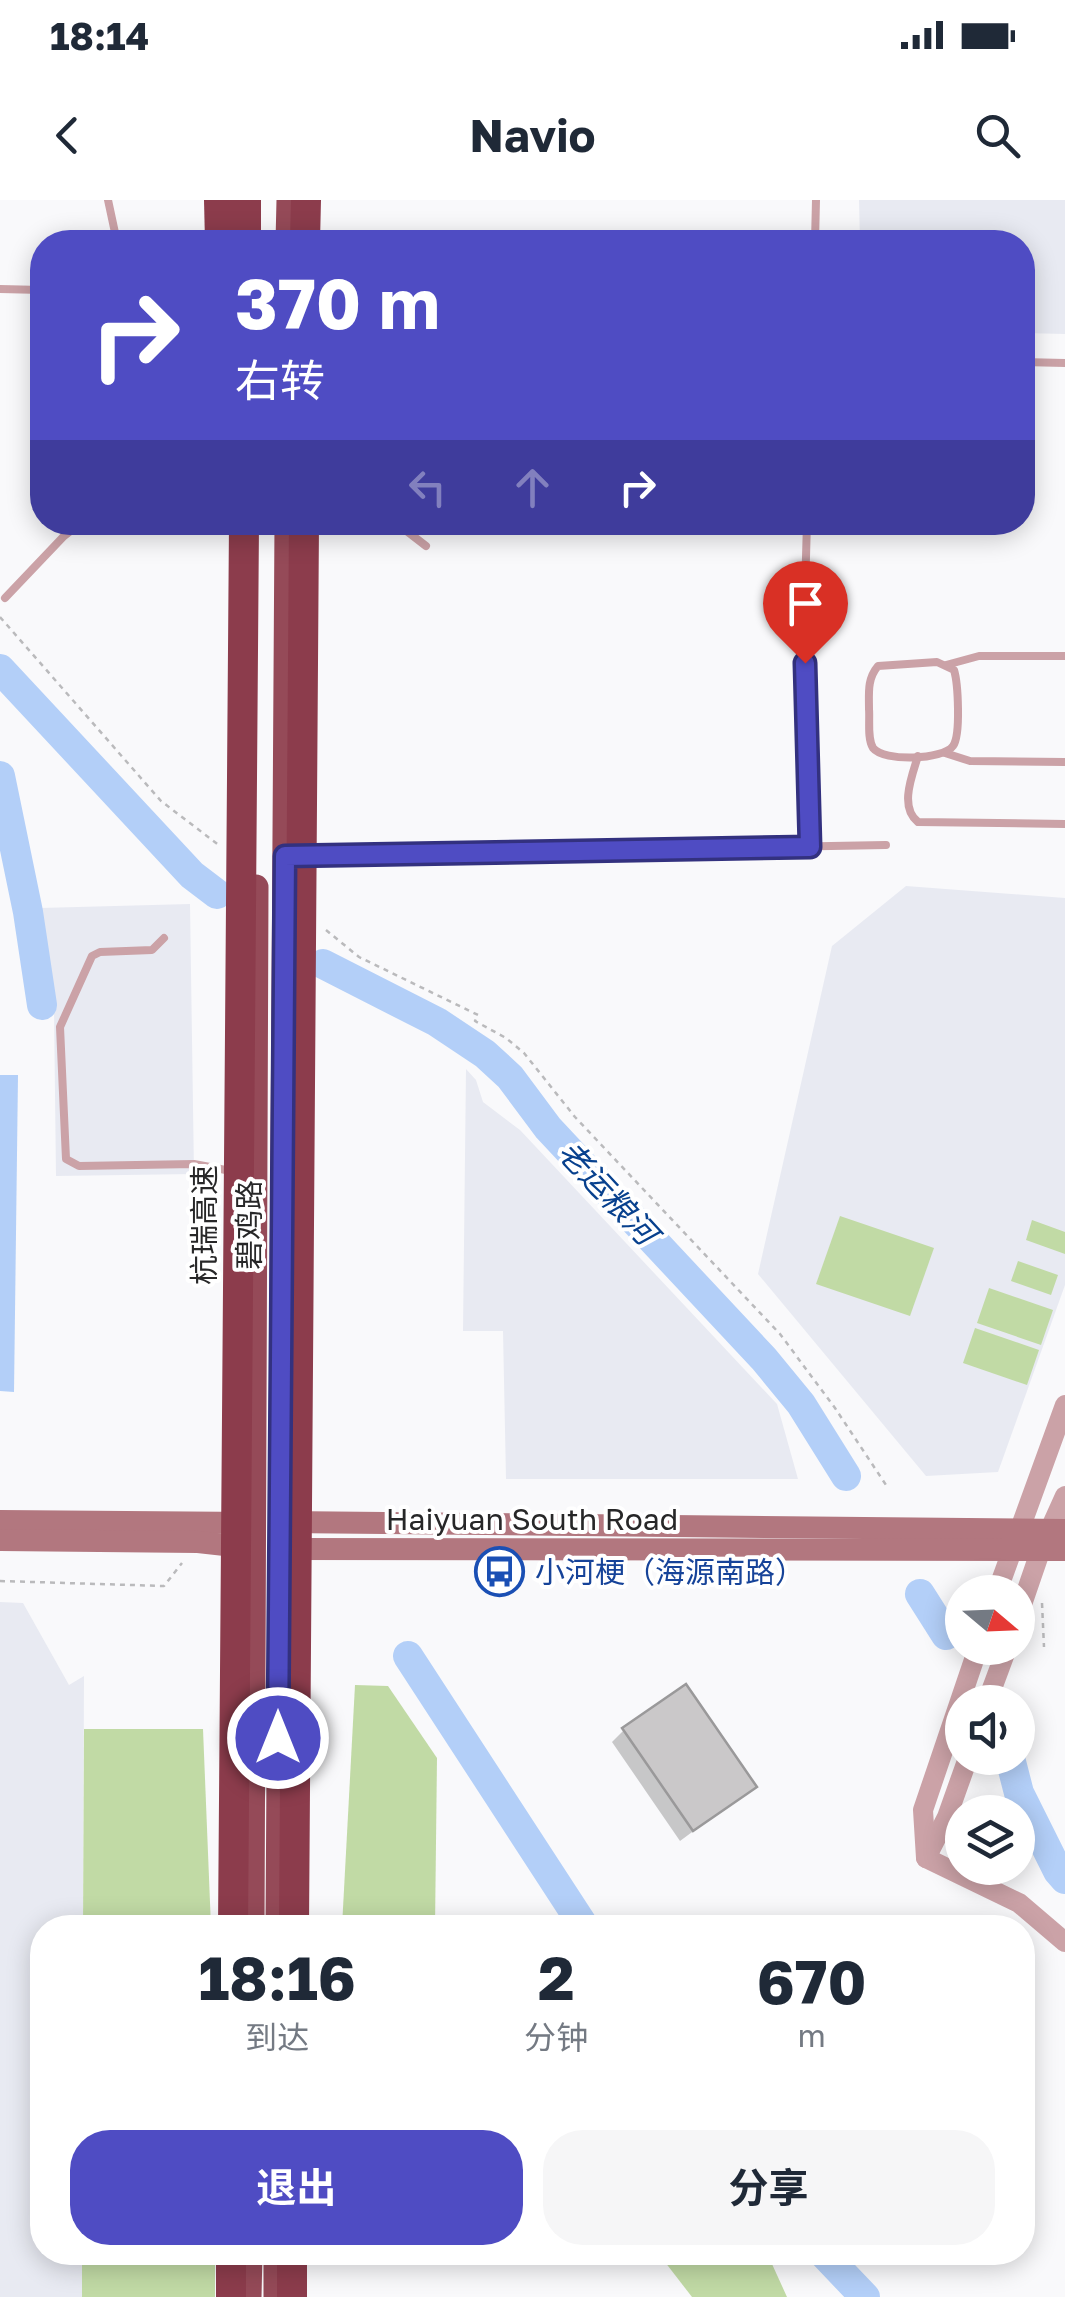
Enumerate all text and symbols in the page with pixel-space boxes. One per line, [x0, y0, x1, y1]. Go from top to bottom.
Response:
text: 18:14 [50, 13, 149, 58]
icon: back [40, 108, 95, 163]
text: Navio [470, 108, 595, 162]
icon: search [970, 108, 1025, 163]
text: 370 m [235, 260, 440, 344]
icon: right [70, 270, 200, 400]
text: 右转 [235, 353, 325, 407]
icon: left [400, 460, 455, 515]
icon: ahead [505, 460, 560, 515]
icon: right [610, 460, 665, 515]
pin [763, 561, 848, 664]
icon: arrive [778, 576, 833, 631]
water label: 老运粮河 [550, 1132, 670, 1256]
street label: 杭瑞高速 [186, 1165, 222, 1285]
street label: 碧鸡路 [231, 1180, 267, 1270]
street label: Haiyuan South Road [386, 1501, 678, 1537]
bus stop icon: 小河梗（海源南路） [474, 1546, 526, 1598]
place label: 小河梗（海源南路） [535, 1554, 805, 1590]
north arrow [945, 1575, 1035, 1665]
map controls [945, 1575, 1035, 1885]
button: sound [945, 1685, 1035, 1775]
position arrow [226, 1686, 330, 1790]
button: layers [945, 1795, 1035, 1885]
text: 18:16 [198, 1941, 356, 2013]
text: 2 [538, 1941, 575, 2013]
text: 670 [757, 1945, 867, 2017]
text: m [797, 2016, 826, 2054]
text: 到达 [245, 2018, 309, 2056]
text: 分钟 [524, 2018, 588, 2056]
button: 退出 [70, 2130, 523, 2245]
button: 分享 [543, 2130, 995, 2245]

